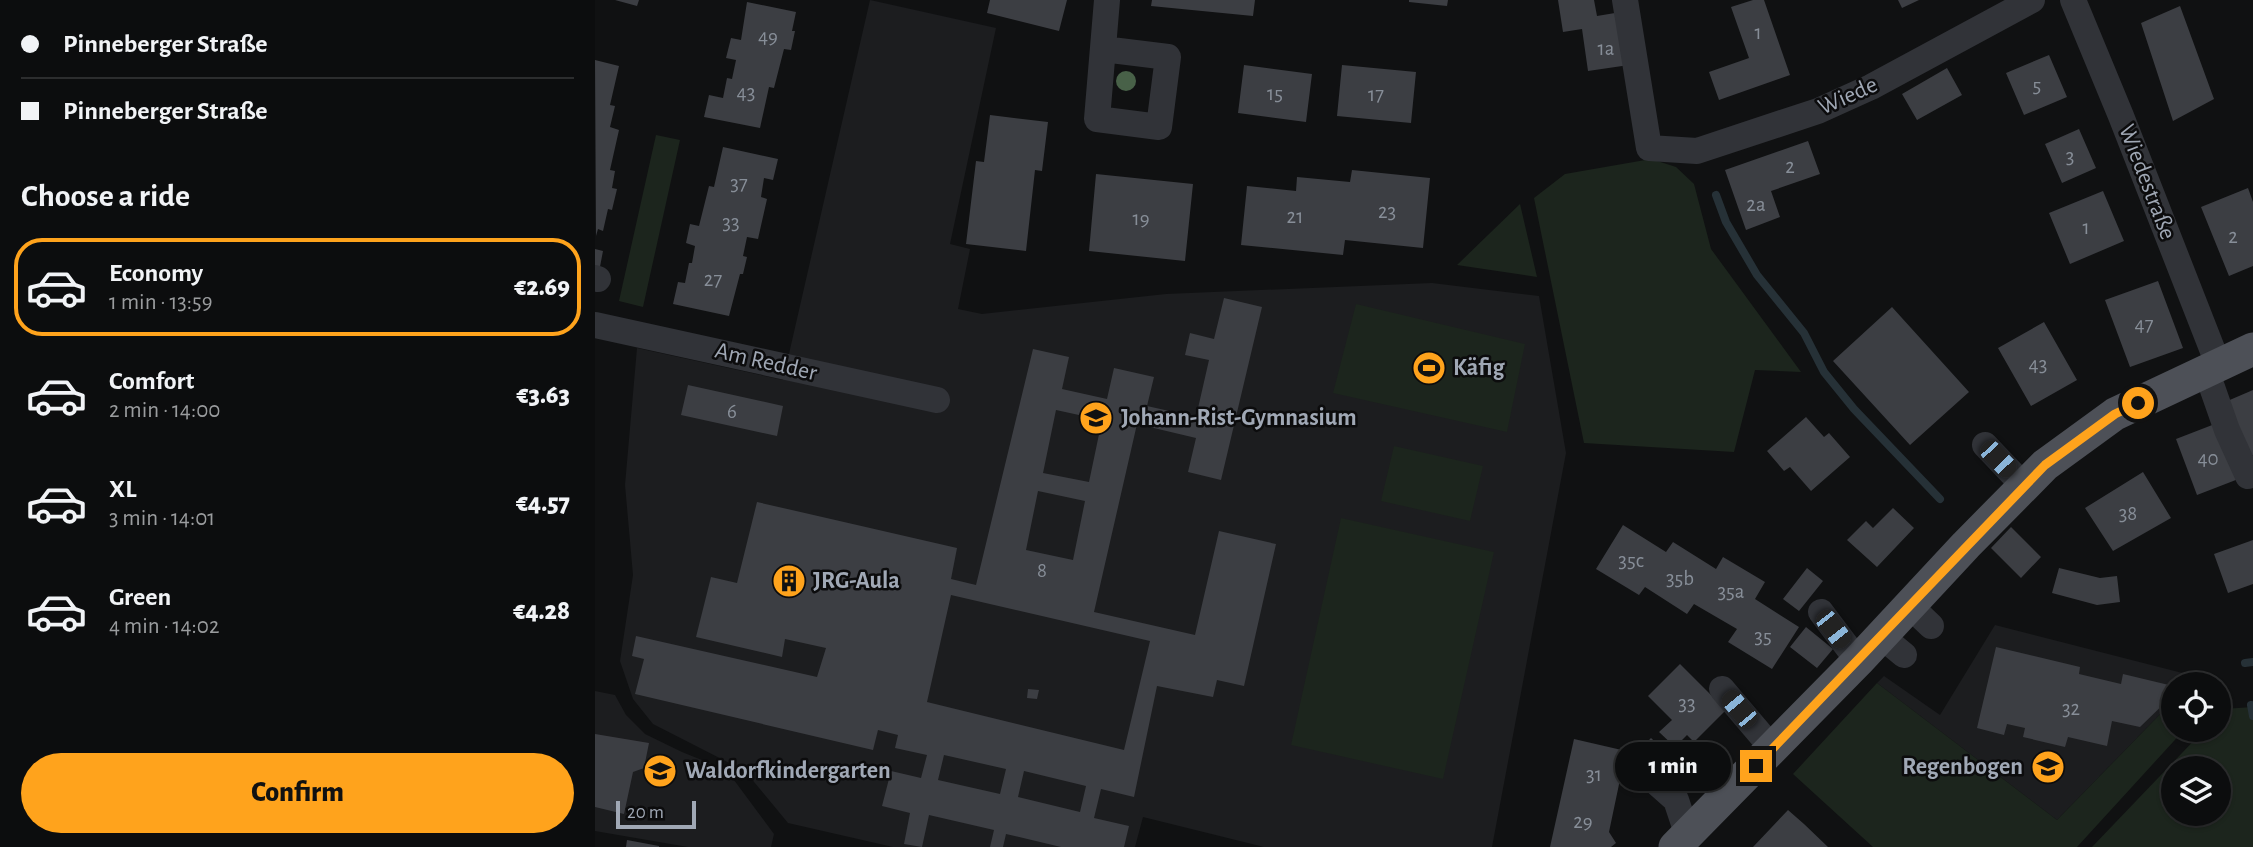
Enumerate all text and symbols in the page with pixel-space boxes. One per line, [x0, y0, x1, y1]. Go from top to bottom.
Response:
house number: 1 [1754, 22, 1762, 43]
house number: 49 [758, 26, 778, 47]
text: Pinneberger Straße [63, 31, 268, 57]
house number: 1a [1598, 38, 1615, 59]
street label: Wiede [1815, 72, 1881, 120]
house number: 5 [2033, 75, 2041, 96]
house number: 43 [737, 82, 755, 103]
house number: 15 [1267, 83, 1283, 104]
house number: 17 [1368, 84, 1384, 105]
text: Pinneberger Straße [63, 98, 268, 124]
street label: Wiedestraße [2114, 121, 2180, 243]
house number: 3 [2066, 146, 2074, 167]
house number: 2 [1785, 156, 1795, 177]
house number: 37 [730, 173, 748, 194]
text: Choose a ride [21, 180, 190, 212]
house number: 2a [1746, 194, 1766, 215]
house number: 23 [1378, 201, 1396, 222]
house number: 21 [1287, 206, 1303, 227]
house number: 19 [1132, 208, 1150, 229]
house number: 33 [722, 212, 740, 233]
house number: 1 [2082, 217, 2090, 238]
house number: 2 [2228, 226, 2238, 247]
icon: car [25, 256, 88, 319]
text: Economy [109, 260, 203, 286]
house number: 27 [704, 269, 722, 290]
text: €2.69 [514, 274, 570, 300]
text: 1 min · 13:59 [109, 291, 212, 314]
house number: 47 [2135, 314, 2154, 335]
street label: Am Redder [713, 339, 820, 385]
sports icon: Käfig [1410, 349, 1448, 387]
house number: 43 [2029, 354, 2047, 375]
place label: Käfig [1453, 356, 1505, 380]
icon: car [25, 364, 88, 427]
text: Comfort [109, 368, 194, 394]
text: €3.63 [517, 382, 570, 408]
route start [2122, 387, 2154, 419]
text: 2 min · 14:00 [109, 399, 220, 422]
school or university icon: Johann-Rist-Gymnasium [1077, 399, 1115, 437]
house number: 6 [727, 401, 737, 422]
place label: Johann-Rist-Gymnasium [1121, 406, 1357, 430]
car [1976, 437, 2021, 481]
house number: 40 [2197, 448, 2219, 469]
icon: car [25, 472, 88, 535]
text: XL [109, 476, 136, 502]
text: €4.57 [516, 490, 570, 516]
house number: 38 [2119, 503, 2137, 524]
text: 3 min · 14:01 [109, 507, 215, 530]
house number: 35c [1618, 550, 1644, 571]
house number: 8 [1037, 560, 1047, 581]
building icon: JRG-Aula [770, 562, 808, 600]
house number: 35b [1666, 568, 1694, 589]
place label: JRG-Aula [813, 569, 900, 593]
icon: car [25, 580, 88, 643]
house number: 35a [1717, 581, 1745, 602]
text: Green [109, 584, 171, 610]
text: €4.28 [513, 598, 570, 624]
car [1812, 606, 1855, 652]
text: 4 min · 14:02 [109, 615, 219, 638]
house number: 35 [1754, 626, 1772, 647]
map controls [2161, 672, 2231, 826]
button: locate [2161, 672, 2231, 742]
car [1718, 686, 1761, 732]
house number: 33 [1678, 693, 1696, 714]
house number: 32 [2062, 698, 2080, 719]
callout: 1 min [1616, 742, 1731, 790]
school or university icon: Regenbogen [2029, 748, 2067, 786]
route end [1740, 750, 1772, 782]
school or university icon: Waldorfkindergarten [641, 752, 679, 790]
button: Confirm [21, 753, 574, 833]
text: 1 min [1649, 755, 1697, 778]
place label: Regenbogen [1902, 755, 2023, 779]
button: layers [2161, 756, 2231, 826]
place label: Waldorfkindergarten [685, 759, 891, 783]
house number: 31 [1586, 764, 1602, 785]
scale bar [616, 798, 697, 830]
text: 20 m [627, 803, 664, 822]
house number: 29 [1573, 811, 1593, 832]

